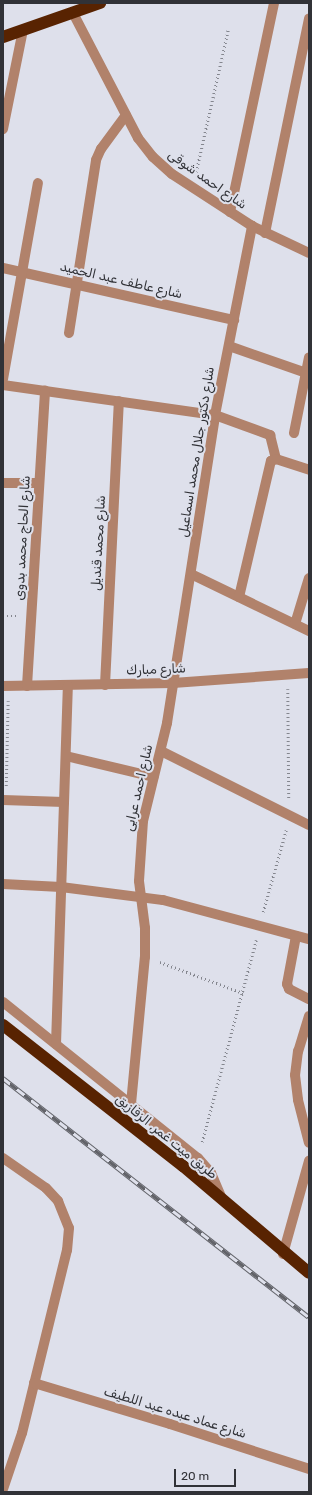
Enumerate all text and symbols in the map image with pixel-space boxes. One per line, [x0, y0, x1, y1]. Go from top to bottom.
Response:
street label: شارع احمد شوقى [165, 147, 249, 213]
street label: شارع عاطف عبد الحميد [58, 259, 184, 303]
street label: شارع دكتور جلال محمد اسماعيل [176, 366, 218, 538]
street label: شارع الحاج محمد بدوى [12, 475, 34, 601]
street label: شارع محمد قنديل [89, 495, 109, 591]
street label: شارع مبارك [126, 661, 186, 679]
street label: شارع احمد عرابى [121, 743, 157, 833]
street label: طريق ميت غمر, الزقازيق [112, 1091, 220, 1183]
street label: شارع عماد عبده عبد اللطيف [102, 1384, 248, 1442]
scale bar [176, 1461, 238, 1487]
text: 20 m [181, 1469, 209, 1483]

